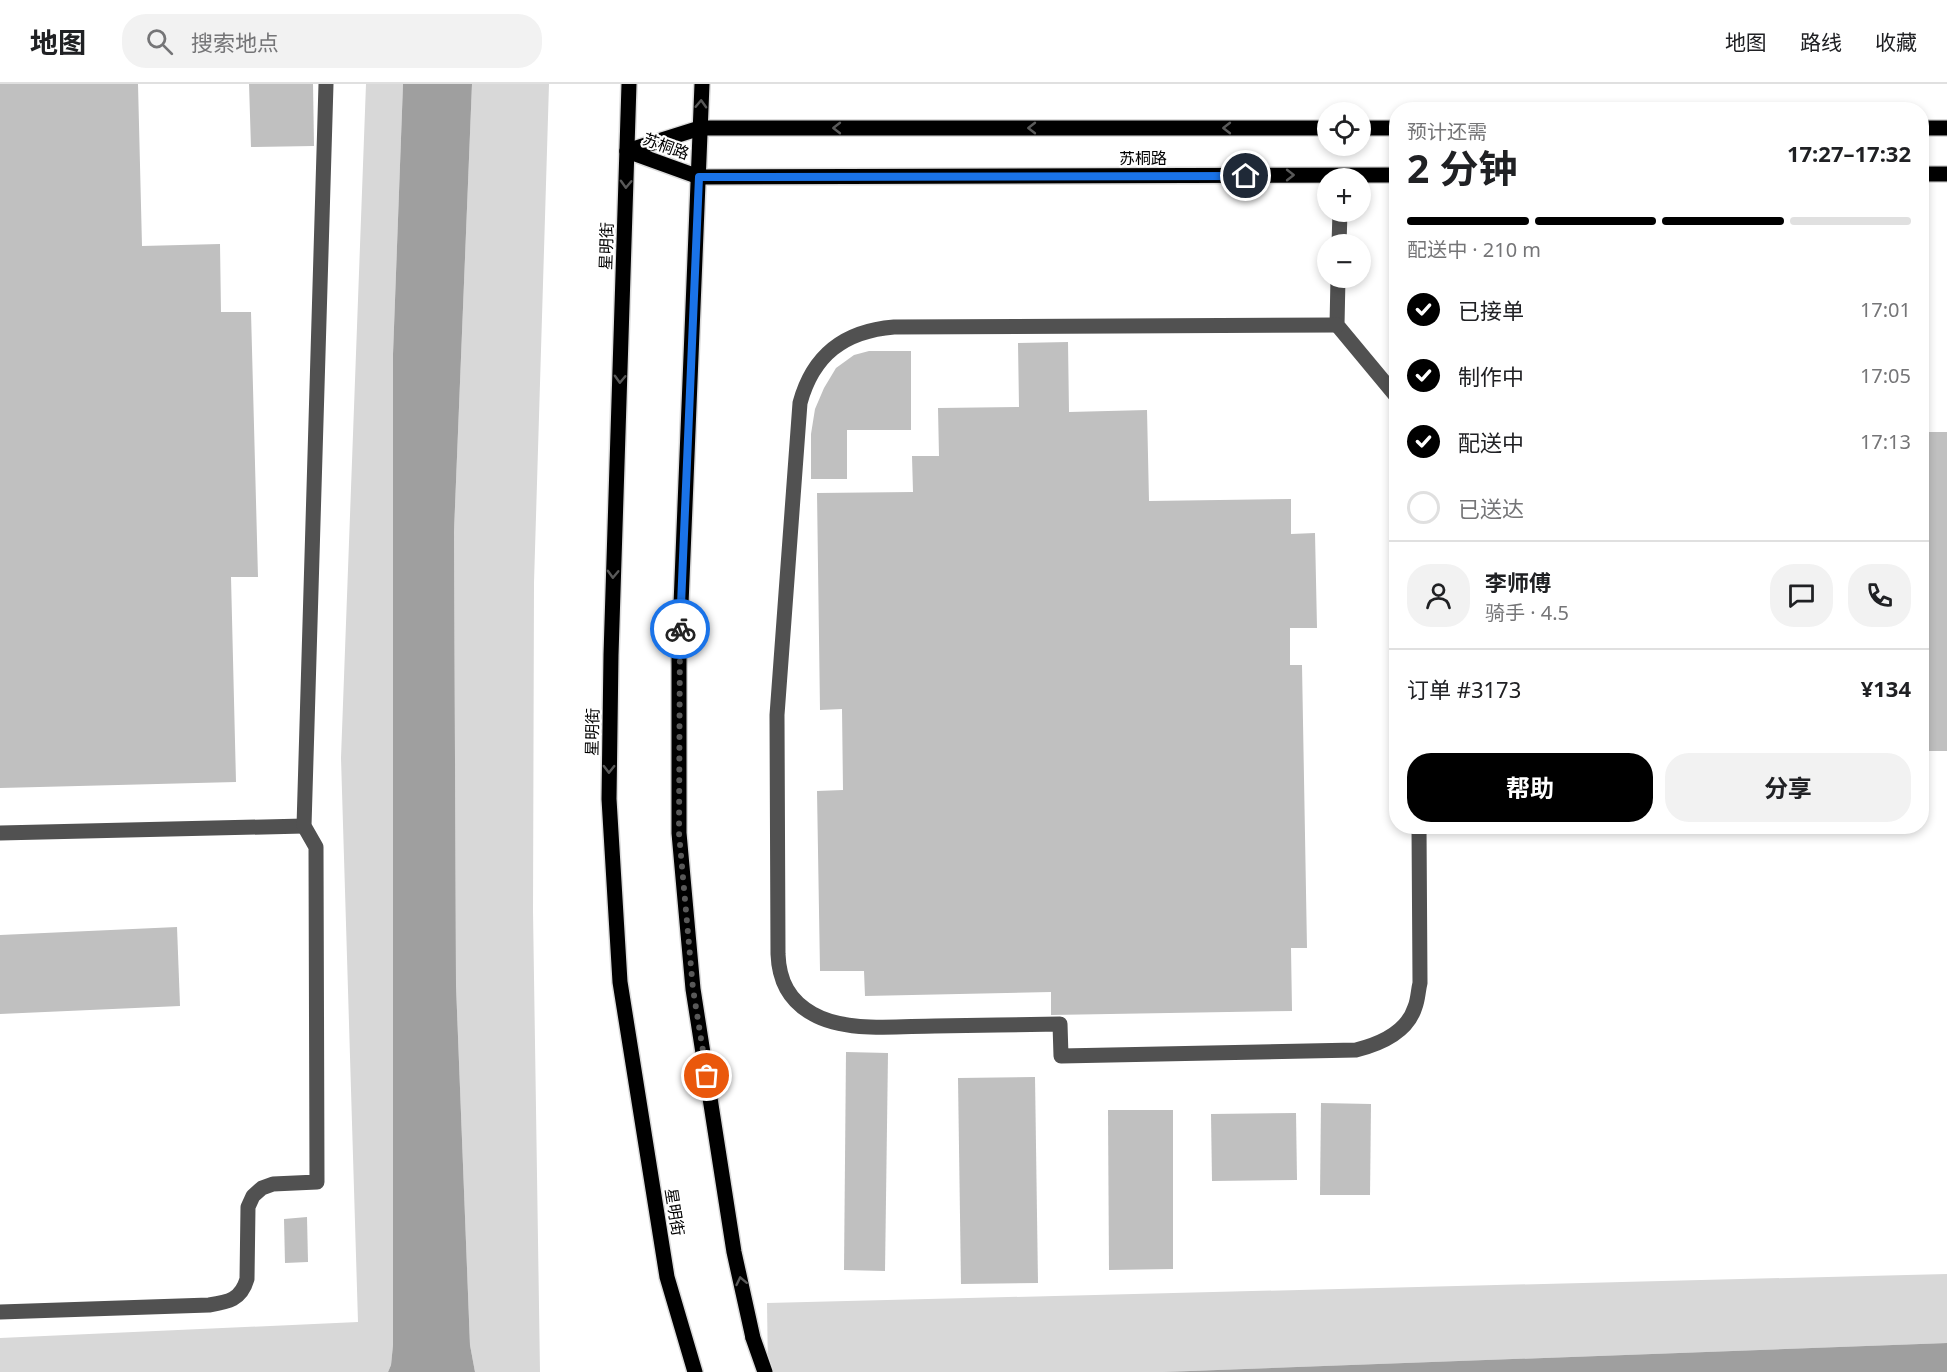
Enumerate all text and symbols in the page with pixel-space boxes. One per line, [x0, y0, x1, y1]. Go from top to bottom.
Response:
search box [122, 14, 542, 68]
text: 地图 [30, 23, 86, 61]
icon: search [143, 25, 176, 58]
text: 搜索地点 [191, 27, 279, 57]
text: 地图 [1725, 28, 1767, 56]
text: 路线 [1800, 28, 1842, 56]
text: 收藏 [1875, 28, 1917, 56]
one-way arrow [695, 100, 708, 109]
map controls [1317, 102, 1371, 288]
button: locate [1317, 102, 1371, 156]
text: 预计还需 [1407, 118, 1487, 145]
one-way arrow [833, 122, 842, 134]
one-way arrow [1028, 122, 1037, 134]
one-way arrow [1223, 122, 1232, 134]
street label: 苏桐路 [640, 127, 692, 165]
text: 17:27–17:32 [1787, 138, 1911, 168]
text: 2 分钟 [1407, 141, 1517, 194]
street label: 苏桐路 [1119, 147, 1167, 169]
pin [1220, 150, 1271, 201]
icon: home [1229, 159, 1262, 192]
button: + [1317, 168, 1371, 222]
one-way arrow [1285, 169, 1294, 181]
one-way arrow [620, 180, 632, 189]
street label: 星明街 [594, 222, 618, 270]
button: − [1317, 234, 1371, 288]
text: 配送中 · 210 m [1407, 236, 1541, 263]
icon: check [1407, 293, 1440, 326]
text: 已接单 [1458, 295, 1524, 325]
text: 17:01 [1860, 296, 1911, 323]
icon: check [1407, 359, 1440, 392]
text: 制作中 [1458, 361, 1524, 391]
text: 17:05 [1860, 362, 1911, 389]
one-way arrow [613, 375, 626, 384]
icon: check [1407, 425, 1440, 458]
text: 配送中 [1458, 427, 1524, 457]
text: 17:13 [1860, 428, 1911, 455]
text: 已送达 [1458, 493, 1524, 523]
button: person [1407, 564, 1470, 627]
button: chat [1770, 564, 1833, 627]
button: phone [1848, 564, 1911, 627]
text: 李师傅 [1485, 567, 1551, 597]
one-way arrow [607, 570, 620, 579]
courier [650, 599, 710, 659]
text: 骑手 · 4.5 [1485, 599, 1569, 626]
icon: bike [664, 613, 697, 646]
text: ¥134 [1861, 673, 1911, 703]
text: 订单 #3173 [1407, 674, 1521, 704]
street label: 星明街 [581, 708, 603, 756]
button: 帮助 [1407, 753, 1653, 822]
button: 分享 [1665, 753, 1911, 822]
one-way arrow [603, 765, 615, 774]
pin [681, 1050, 732, 1101]
icon: bag [690, 1059, 723, 1092]
street label: 星明街 [660, 1187, 690, 1237]
one-way arrow [735, 1277, 748, 1287]

